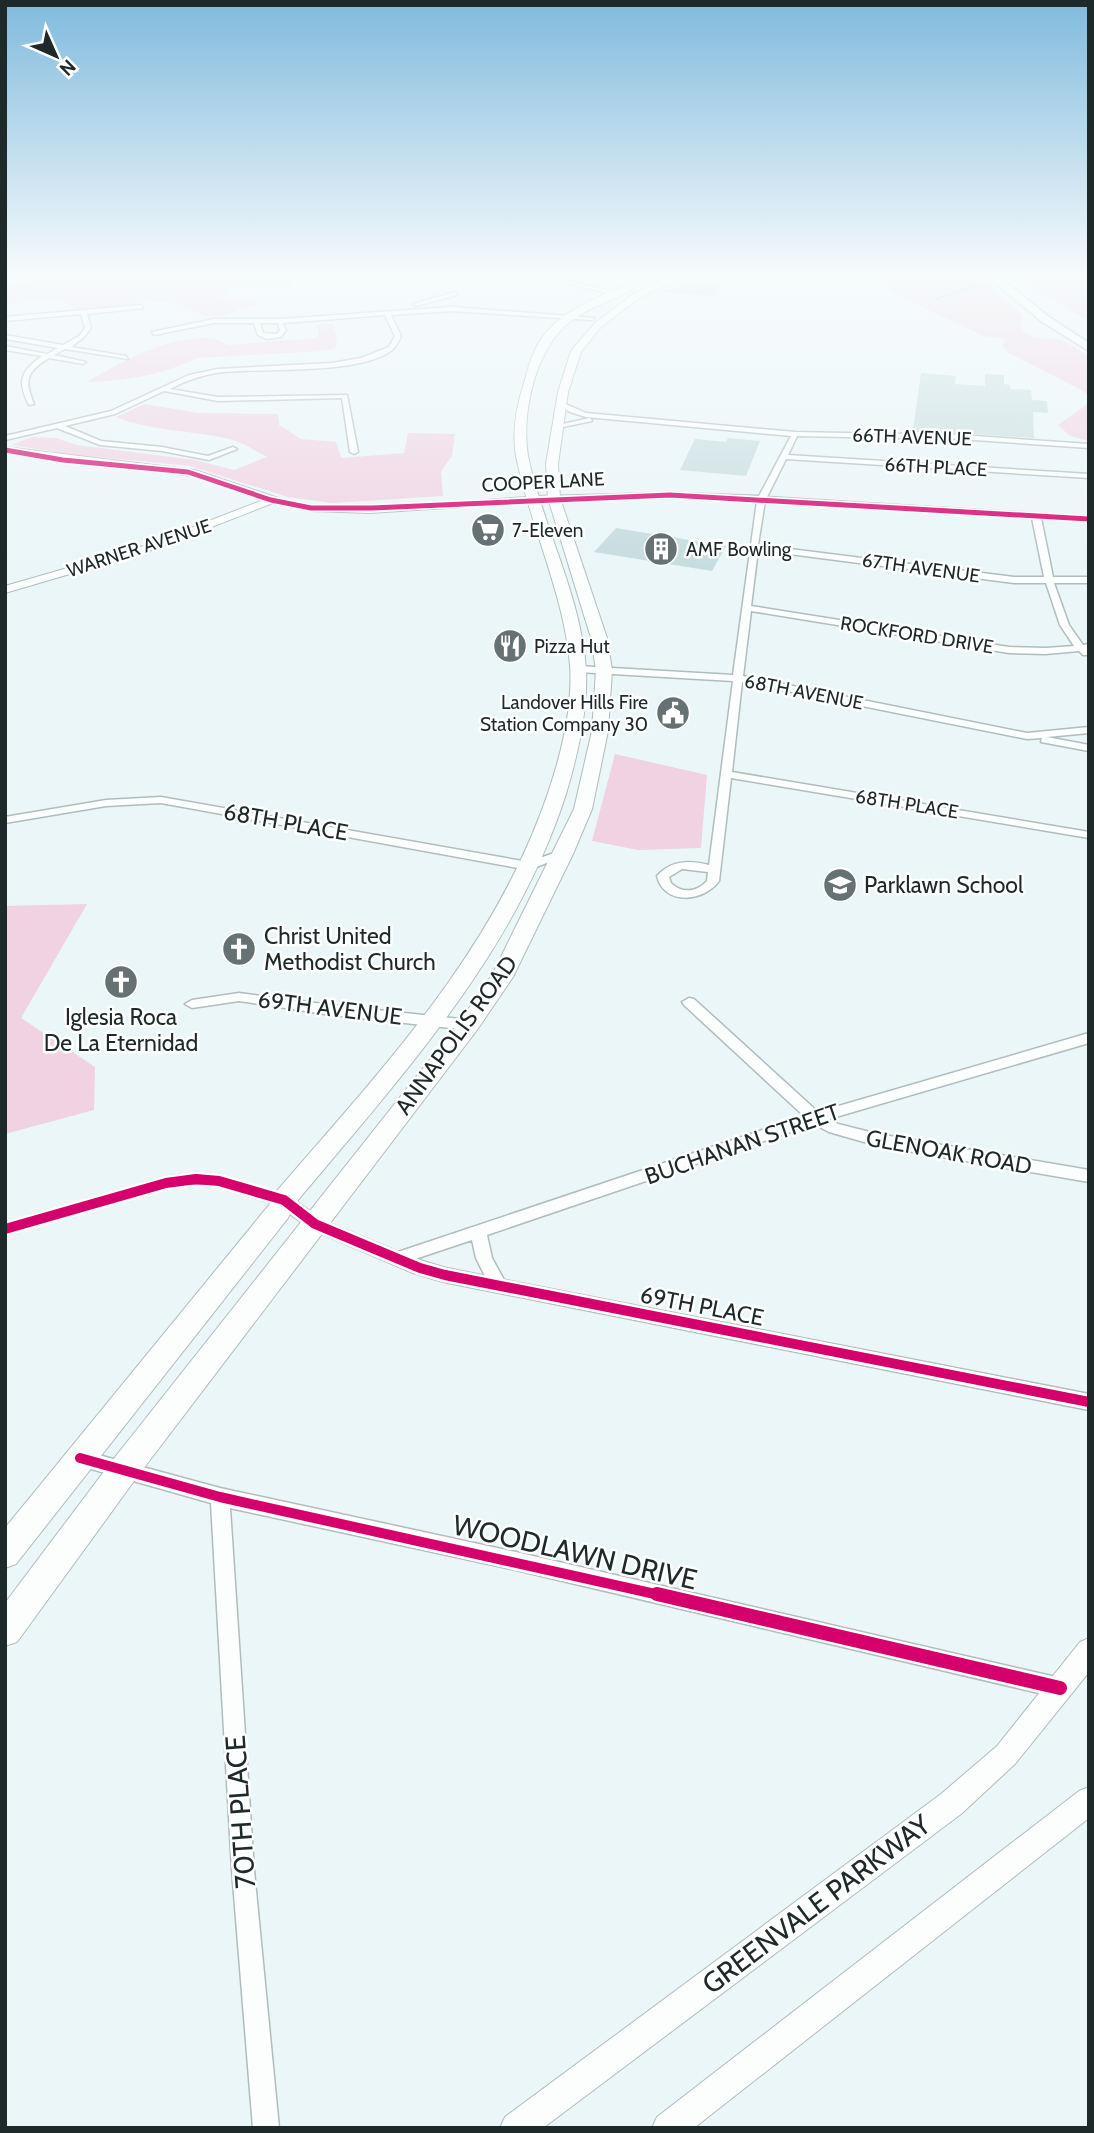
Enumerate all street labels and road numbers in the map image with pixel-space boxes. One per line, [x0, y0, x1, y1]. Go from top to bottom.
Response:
street label: 66TH AVENUE [852, 423, 972, 451]
street label: 66TH PLACE [884, 453, 988, 481]
street label: COOPER LANE [481, 467, 605, 497]
street label: WARNER AVENUE [64, 514, 214, 582]
street label: 67TH AVENUE [861, 548, 981, 588]
street label: ROCKFORD DRIVE [839, 612, 995, 658]
street label: 68TH AVENUE [743, 669, 865, 715]
street label: 68TH PLACE [854, 784, 960, 824]
street label: 68TH PLACE [222, 797, 350, 847]
street label: ANNAPOLIS ROAD [389, 950, 523, 1120]
street label: 69TH AVENUE [256, 985, 404, 1031]
street label: BUCHANAN STREET [641, 1098, 843, 1190]
street label: GLENOAK ROAD [864, 1124, 1034, 1180]
street label: 69TH PLACE [638, 1280, 766, 1332]
street label: WOODLAWN DRIVE [450, 1507, 700, 1597]
street label: 70TH PLACE [218, 1734, 262, 1890]
street label: GREENVALE PARKWAY [695, 1806, 938, 2001]

